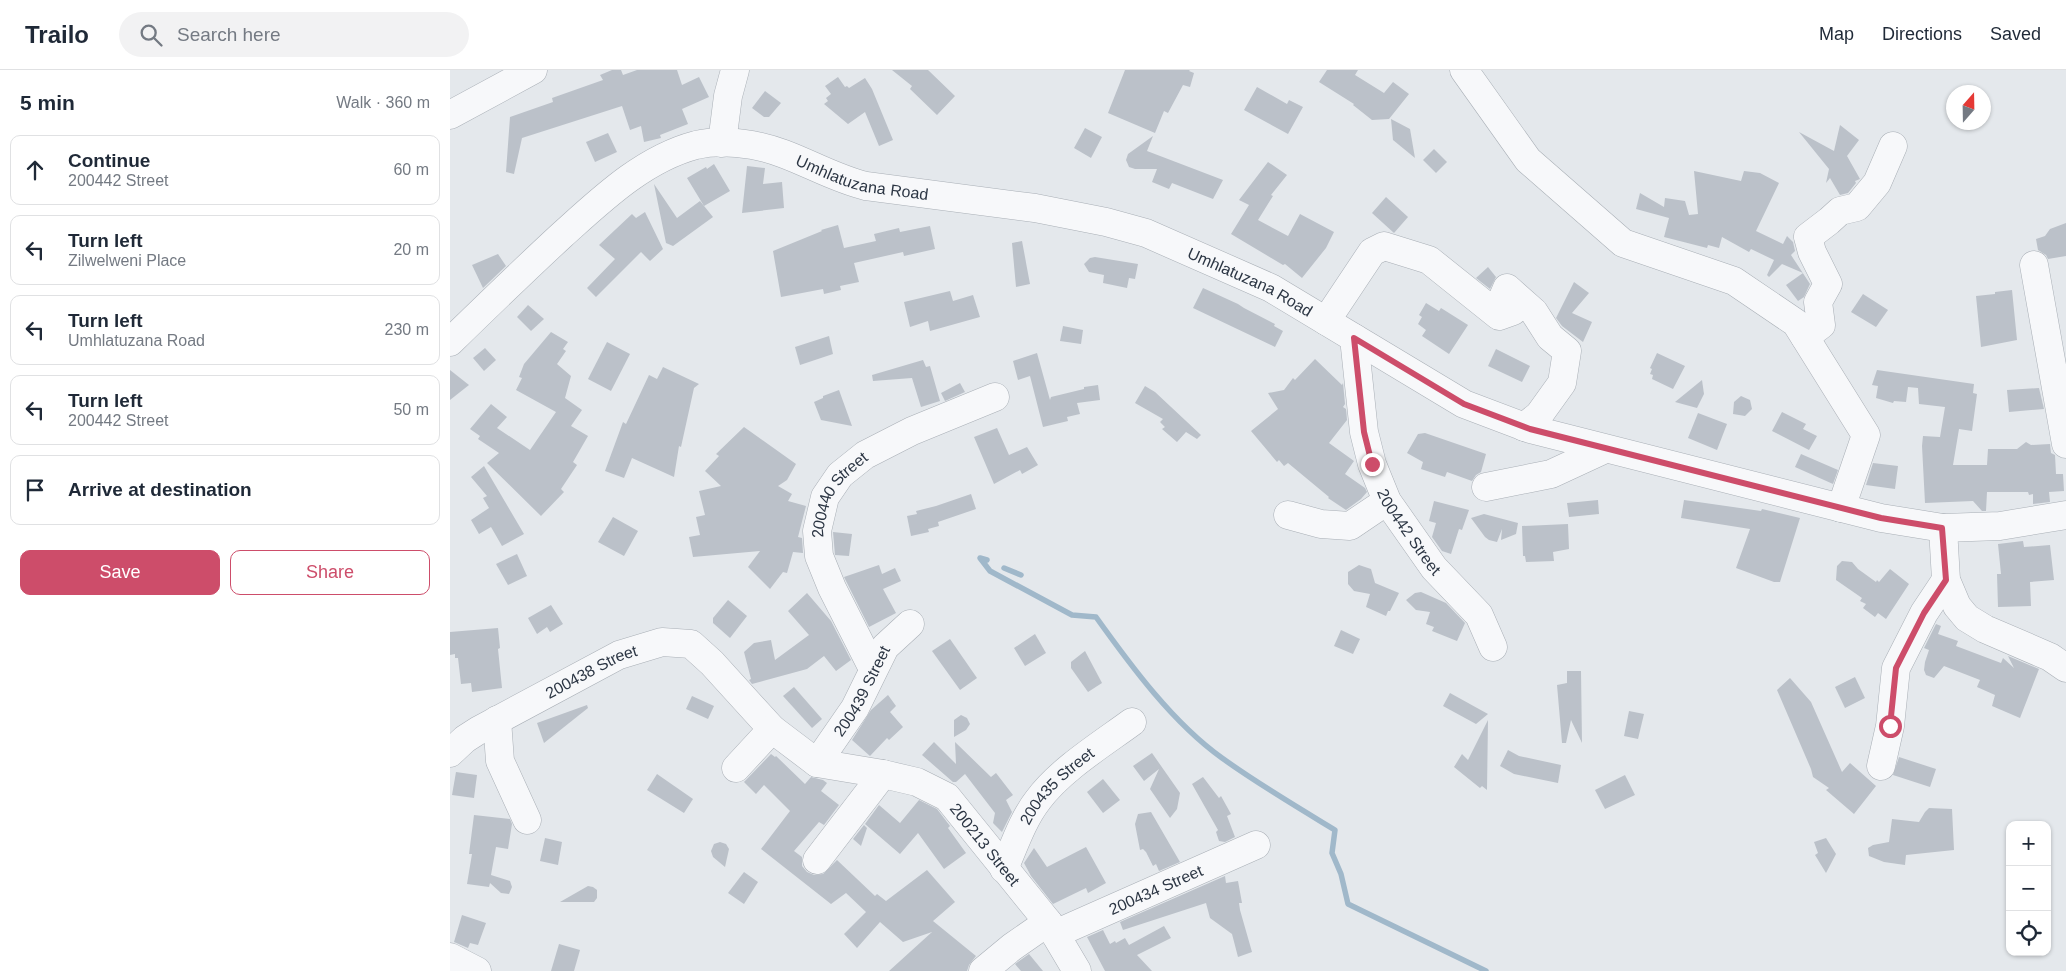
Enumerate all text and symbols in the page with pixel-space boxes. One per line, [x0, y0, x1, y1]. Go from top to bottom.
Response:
search box [119, 12, 469, 57]
text: Trailo [25, 21, 89, 48]
icon: search [137, 21, 165, 49]
text: Search here [177, 24, 281, 45]
text: Map [1819, 24, 1854, 44]
text: Directions [1882, 24, 1962, 44]
text: Saved [1990, 24, 2041, 44]
north arrow [1946, 85, 1991, 130]
text: 5 min [20, 91, 75, 114]
text: Walk · 360 m [336, 94, 430, 111]
text: Continue [68, 150, 150, 171]
street label: Umhlatuzana Road [794, 151, 929, 203]
icon: ahead [21, 156, 49, 184]
text: 60 m [393, 161, 429, 178]
text: 200442 Street [68, 172, 169, 189]
text: Turn left [68, 230, 143, 251]
icon: left [21, 236, 49, 264]
text: 20 m [393, 241, 429, 258]
street label: Umhlatuzana Road [1185, 244, 1316, 320]
text: Zilwelweni Place [68, 252, 186, 269]
text: Turn left [68, 310, 143, 331]
icon: left [21, 316, 49, 344]
text: 230 m [385, 321, 429, 338]
text: Umhlatuzana Road [68, 332, 205, 349]
text: Turn left [68, 390, 143, 411]
icon: left [21, 396, 49, 424]
text: 50 m [393, 401, 429, 418]
text: 200442 Street [68, 412, 169, 429]
street label: 200440 Street [808, 448, 871, 538]
route end [1361, 453, 1384, 476]
icon: arrive [21, 476, 49, 504]
text: Arrive at destination [68, 479, 252, 500]
street label: 200442 Street [1374, 486, 1445, 579]
button: Save [20, 550, 220, 595]
button: Share [230, 550, 430, 595]
street label: 200438 Street [542, 641, 640, 701]
street label: 200439 Street [830, 642, 893, 739]
route start [1879, 715, 1902, 738]
street label: 200435 Street [1016, 744, 1097, 827]
street label: 200213 Street [947, 800, 1024, 889]
map controls [2006, 821, 2051, 956]
button: + [2006, 821, 2051, 866]
street label: 200434 Street [1106, 861, 1206, 918]
button: − [2006, 866, 2051, 911]
button: locate [2006, 911, 2051, 956]

